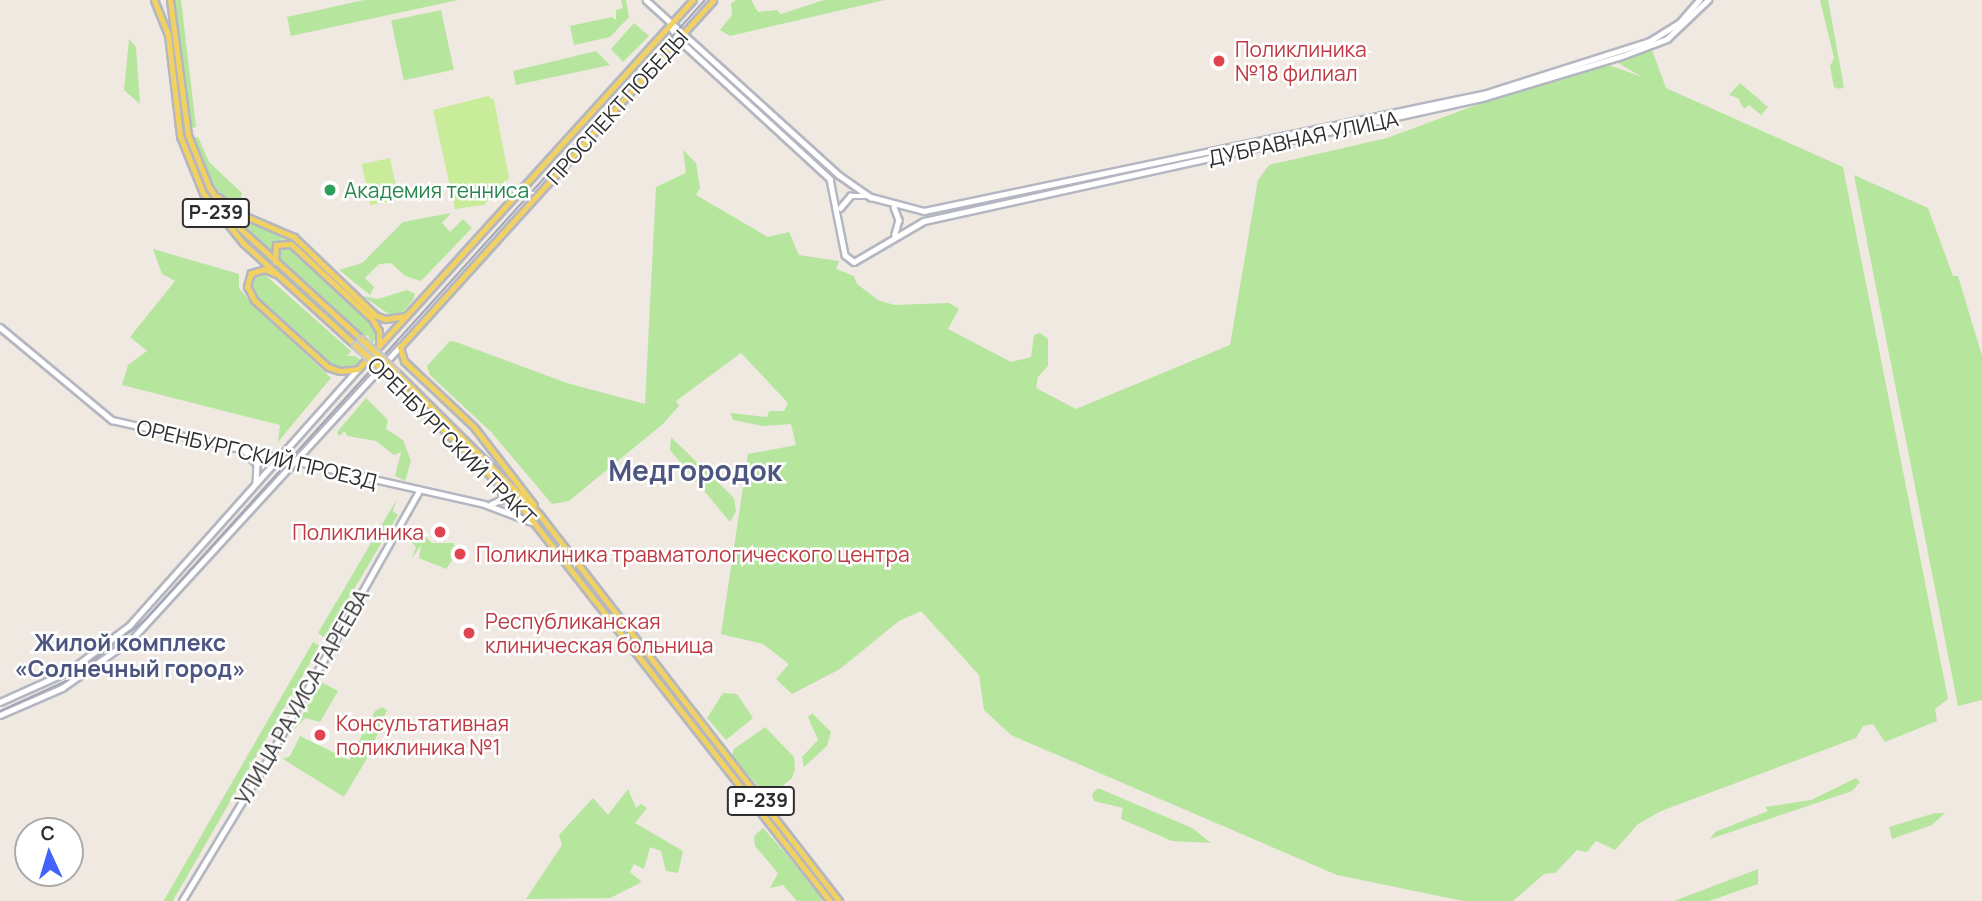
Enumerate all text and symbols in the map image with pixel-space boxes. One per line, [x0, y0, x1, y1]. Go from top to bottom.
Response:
street label: ПРОСПЕКТ ПОБЕДЫ [541, 24, 693, 190]
place label: Поликлиника №18 филиал [1235, 36, 1367, 86]
marker: Поликлиника №18 филиал [1209, 51, 1229, 71]
street label: ДУБРАВНАЯ УЛИЦА [1206, 106, 1400, 170]
place label: Академия тенниса [344, 177, 529, 203]
marker: Академия тенниса [322, 182, 338, 198]
road number: Р-239 [181, 197, 251, 228]
street label: ОРЕНБУРГСКИЙ ТРАКТ [363, 352, 541, 530]
street label: ОРЕНБУРГСКИЙ ПРОЕЗД [134, 414, 380, 494]
district label: Медгородок [608, 453, 782, 487]
place label: Поликлиника [292, 519, 424, 545]
marker: Поликлиника [430, 522, 450, 542]
place label: Поликлиника травматологического центра [476, 541, 910, 567]
marker: Поликлиника травматологического центра [450, 544, 470, 564]
street label: УЛИЦА РАУИСА ГАРЕЕВА [230, 585, 374, 809]
place label: Республиканская клиническая больница [485, 608, 713, 658]
marker: Республиканская клиническая больница [459, 623, 479, 643]
district label: Жилой комплекс «Солнечный город» [14, 628, 246, 682]
place label: Консультативная поликлиника №1 [336, 710, 509, 760]
marker: Консультативная поликлиника №1 [310, 725, 330, 745]
road number: Р-239 [726, 786, 796, 816]
north arrow [14, 817, 84, 887]
text: С [40, 820, 56, 847]

